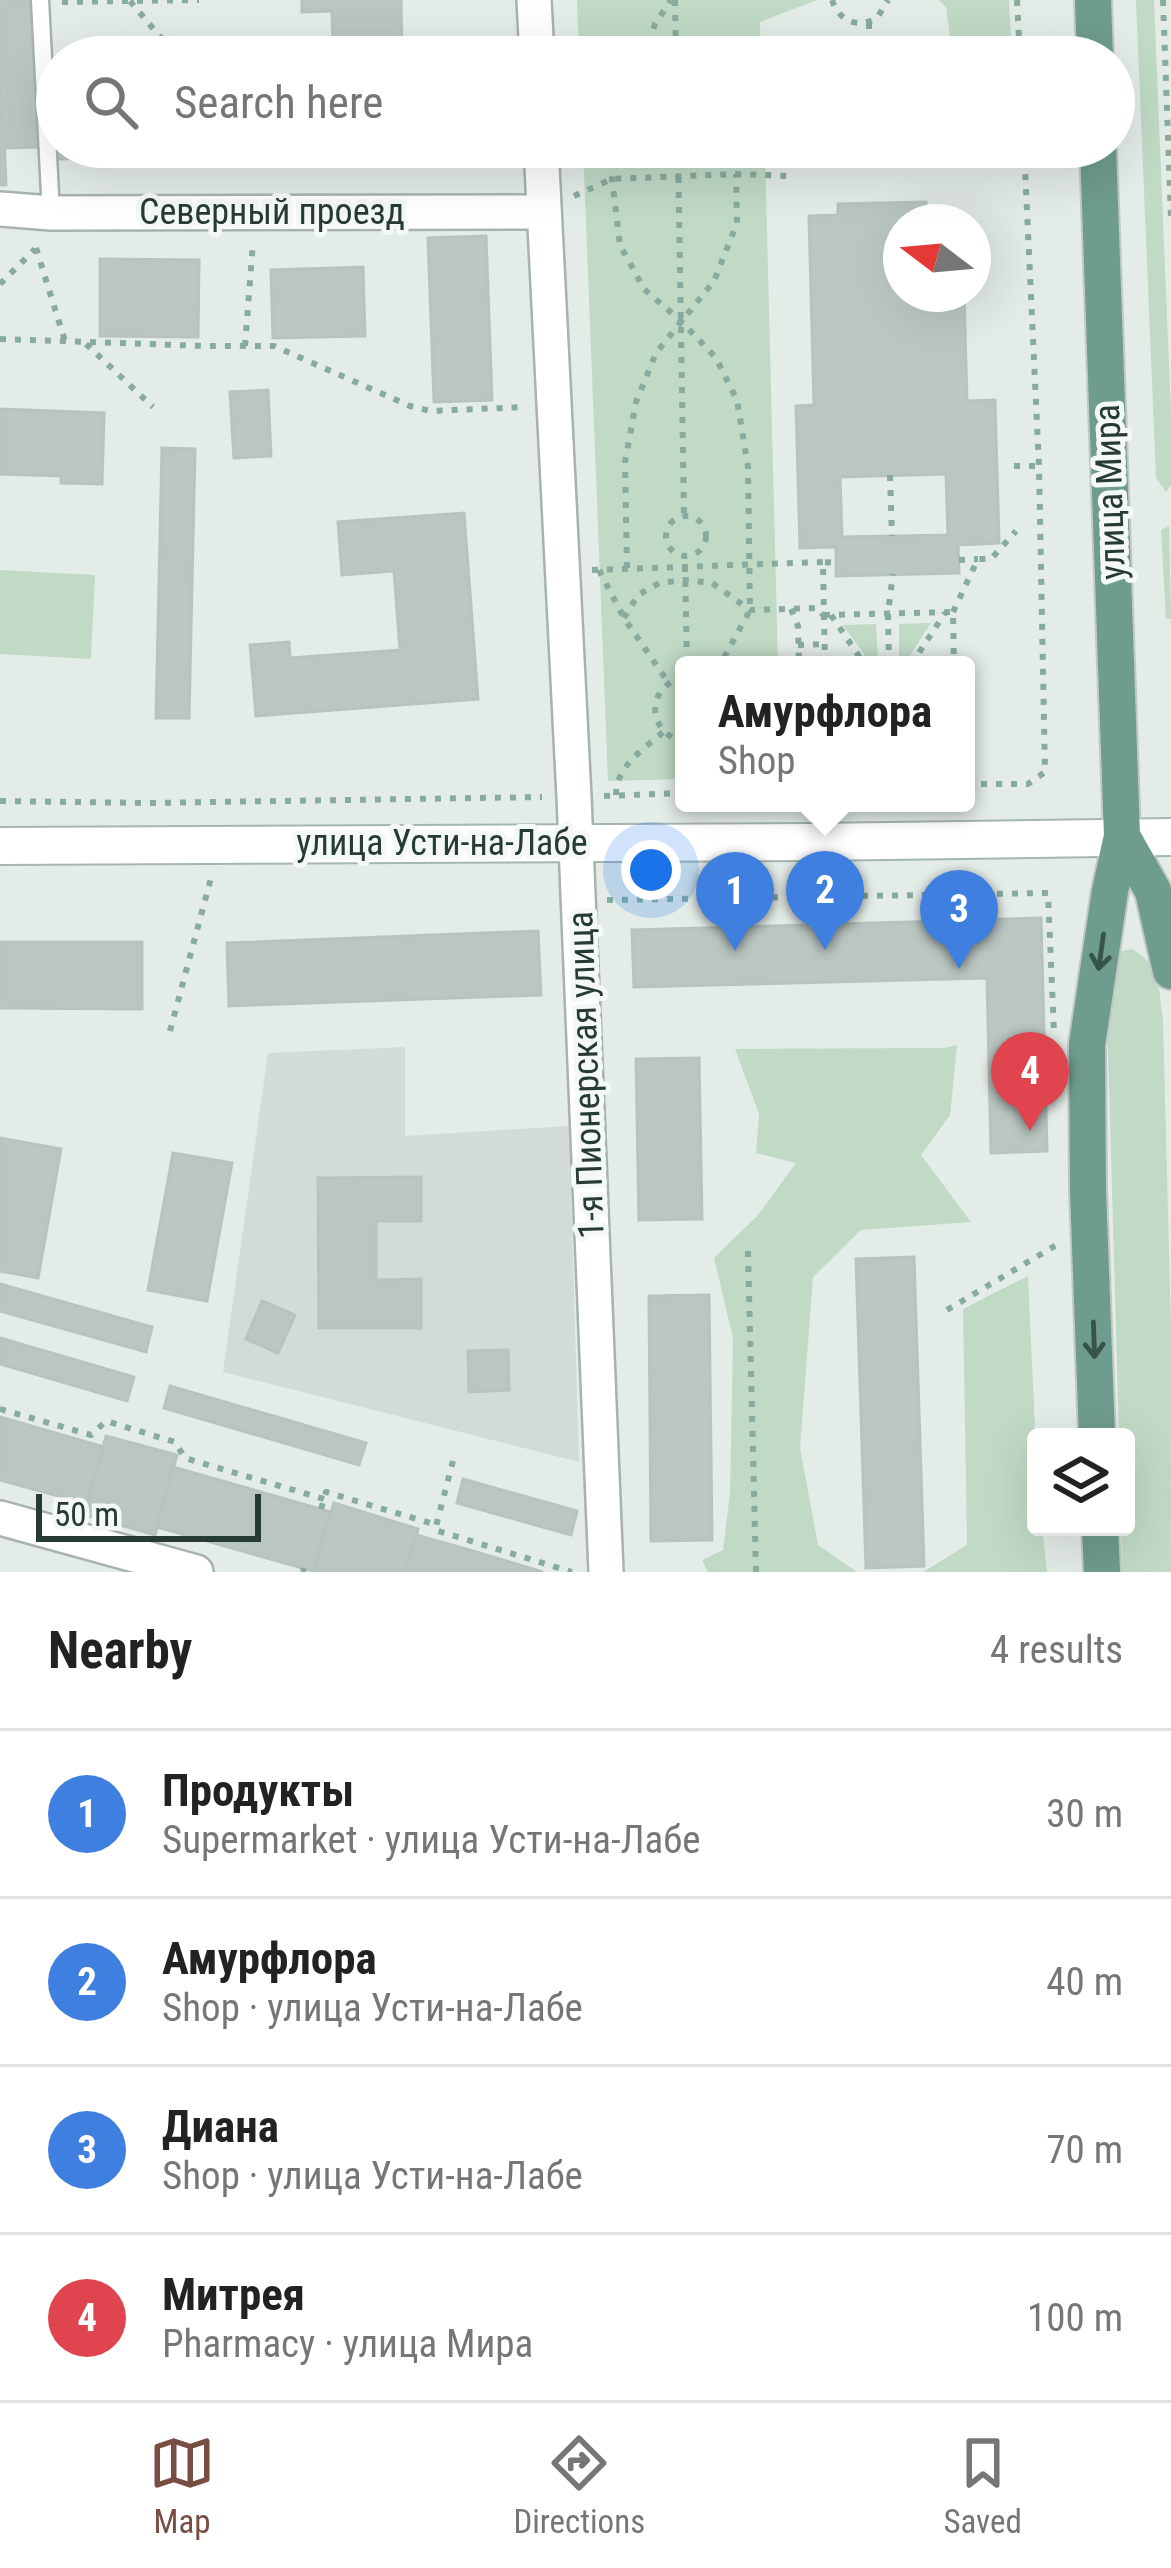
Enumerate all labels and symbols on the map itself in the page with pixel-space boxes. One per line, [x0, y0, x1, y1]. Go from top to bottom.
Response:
street label: Северный проезд [139, 191, 405, 233]
north arrow [883, 204, 991, 312]
street label: улица Мира [1086, 403, 1134, 581]
street label: улица Усти-на-Лабе [296, 822, 588, 864]
your location [621, 840, 681, 900]
pin: 2 [786, 851, 864, 950]
pin: 1 [696, 852, 774, 951]
pin: 3 [920, 870, 998, 969]
street label: 1-я Пионерская улица [559, 910, 613, 1240]
one-way arrow [1089, 931, 1112, 970]
pin: 4 [991, 1032, 1069, 1131]
one-way arrow [1082, 1320, 1105, 1359]
scale bar [36, 1488, 261, 1541]

